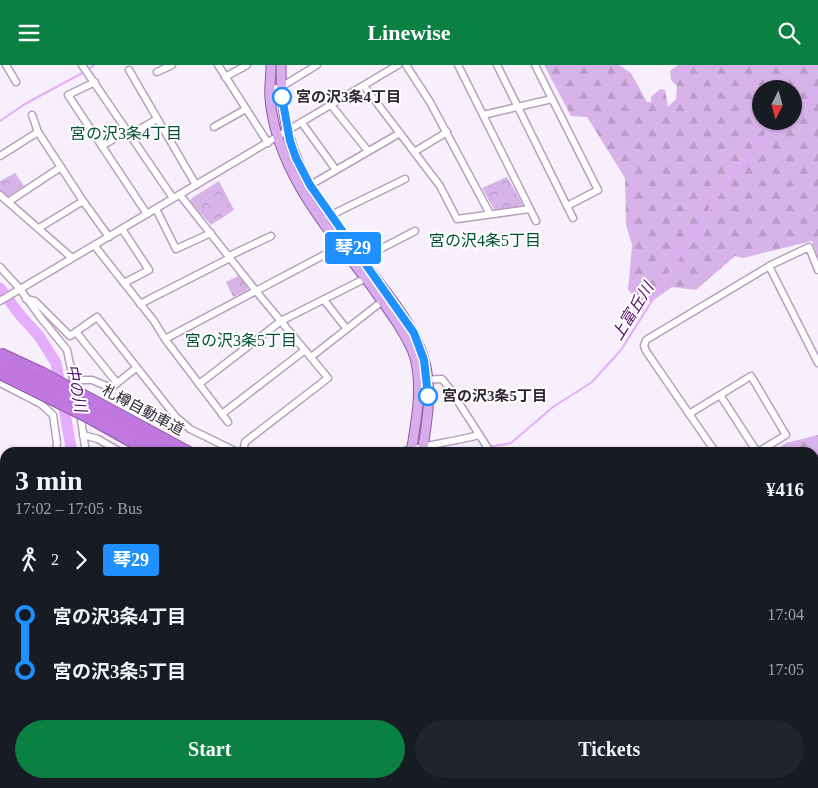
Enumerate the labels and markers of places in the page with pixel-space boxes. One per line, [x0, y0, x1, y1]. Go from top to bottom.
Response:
marker: 宮の沢3条4丁目 [272, 87, 292, 107]
place label: 宮の沢3条4丁目 [296, 89, 401, 105]
marker: 宮の沢3条5丁目 [418, 386, 438, 406]
place label: 宮の沢3条5丁目 [442, 388, 547, 404]

